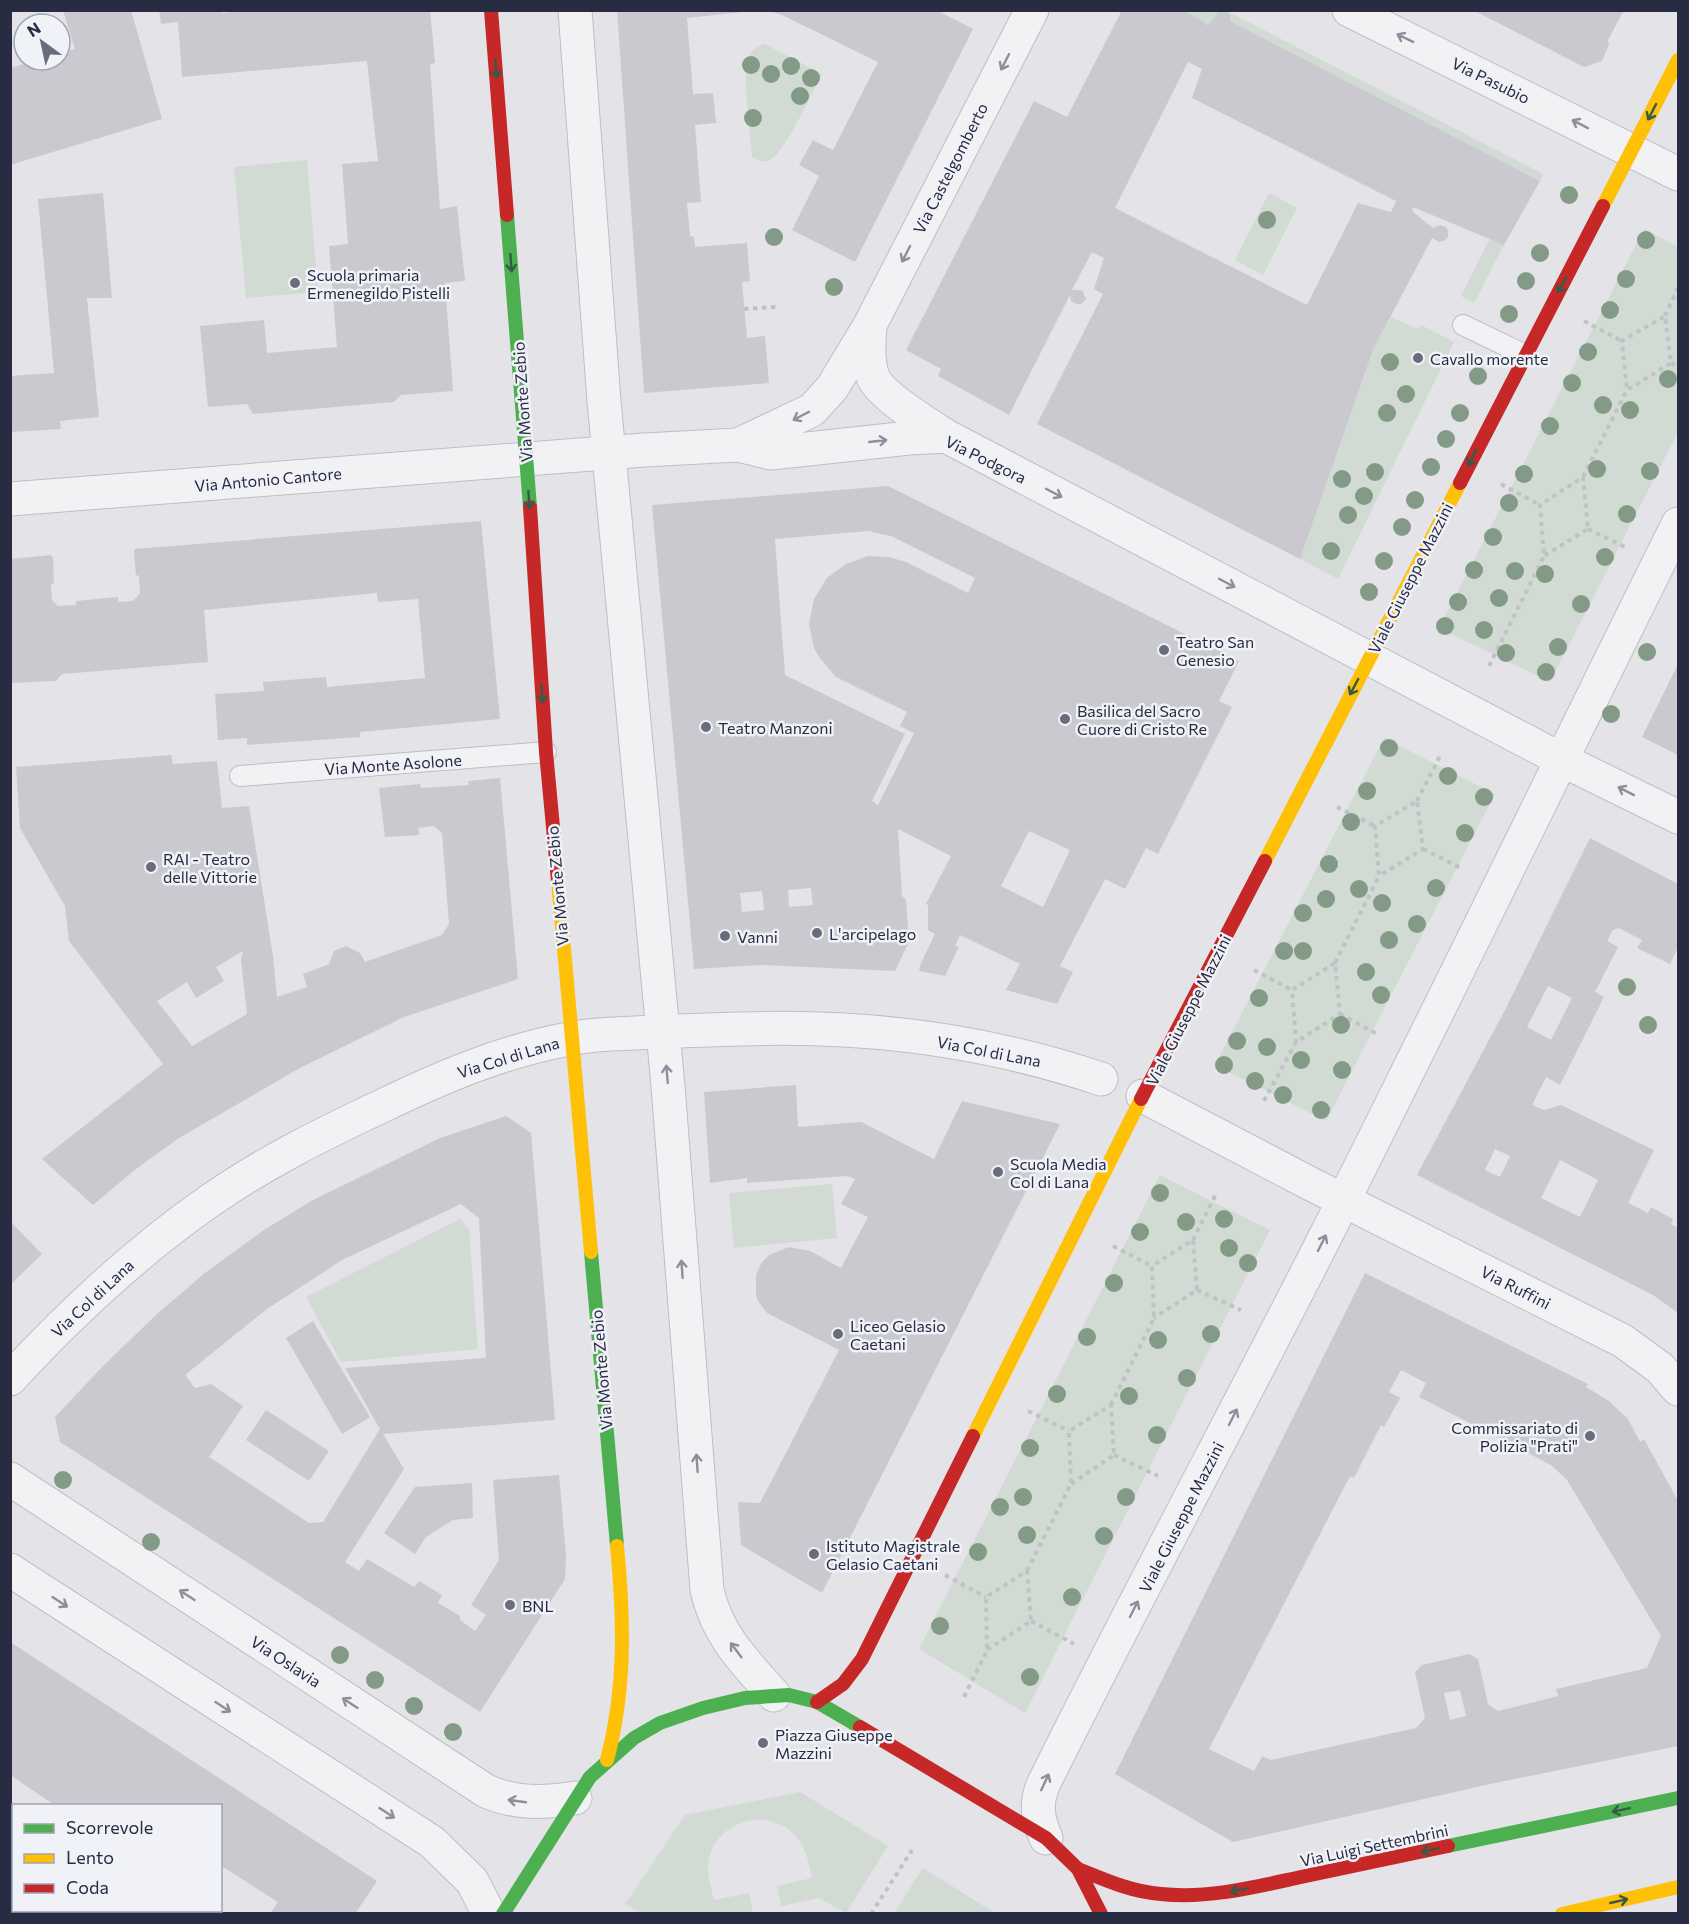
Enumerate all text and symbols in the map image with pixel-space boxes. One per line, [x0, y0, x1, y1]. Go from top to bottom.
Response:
north arrow [12, 12, 72, 72]
text: N [23, 18, 44, 40]
one-way arrow [1396, 31, 1414, 43]
one-way arrow [998, 53, 1010, 71]
street label: Via Pasubio [1449, 53, 1533, 107]
one-way arrow [491, 58, 502, 78]
street label: Via Castelgomberto [909, 99, 991, 237]
one-way arrow [1646, 102, 1657, 120]
one-way arrow [1571, 118, 1589, 129]
one-way arrow [900, 245, 911, 263]
one-way arrow [506, 253, 517, 273]
place label: Scuola primaria Ermenegildo Pistelli [307, 265, 450, 302]
one-way arrow [1556, 275, 1567, 293]
marker: Scuola primaria Ermenegildo Pistelli [288, 276, 302, 290]
street label: Via Monte Zebio [508, 341, 536, 463]
place label: Cavallo morente [1430, 349, 1548, 368]
marker: Cavallo morente [1411, 351, 1425, 365]
one-way arrow [793, 410, 810, 422]
street label: Via Podgora [942, 431, 1030, 487]
one-way arrow [868, 435, 888, 446]
one-way arrow [1466, 448, 1477, 466]
street label: Via Antonio Cantore [194, 463, 342, 495]
one-way arrow [1045, 487, 1063, 499]
one-way arrow [524, 489, 535, 509]
street label: Viale Giuseppe Mazzini [1364, 499, 1456, 657]
one-way arrow [1217, 578, 1235, 589]
place label: Teatro San Genesio [1176, 632, 1254, 669]
marker: Teatro San Genesio [1157, 643, 1171, 657]
one-way arrow [1348, 678, 1360, 695]
one-way arrow [537, 684, 548, 704]
place label: Basilica del Sacro Cuore di Cristo Re [1077, 701, 1207, 738]
marker: Basilica del Sacro Cuore di Cristo Re [1058, 712, 1072, 726]
place label: Teatro Manzoni [718, 718, 833, 737]
marker: Teatro Manzoni [699, 720, 713, 734]
street label: Via Monte Asolone [324, 750, 462, 778]
one-way arrow [1618, 785, 1636, 796]
street label: Via Monte Zebio [542, 825, 572, 947]
place label: RAI - Teatro delle Vittorie [163, 849, 257, 886]
marker: RAI - Teatro delle Vittorie [144, 860, 158, 874]
place label: L'arcipelago [829, 924, 916, 943]
marker: L'arcipelago [810, 926, 824, 940]
place label: Vanni [737, 927, 778, 946]
marker: Vanni [718, 929, 732, 943]
street label: Viale Giuseppe Mazzini [1142, 931, 1234, 1089]
street label: Via Col di Lana [455, 1032, 561, 1082]
street label: Via Col di Lana [935, 1032, 1043, 1070]
one-way arrow [661, 1065, 672, 1085]
place label: Scuola Media Col di Lana [1010, 1154, 1107, 1191]
marker: Scuola Media Col di Lana [991, 1165, 1005, 1179]
one-way arrow [1317, 1235, 1328, 1253]
street label: Via Col di Lana [47, 1255, 137, 1341]
one-way arrow [677, 1259, 688, 1279]
street label: Via Ruffini [1478, 1261, 1554, 1313]
street label: Via Monte Zebio [586, 1309, 616, 1431]
place label: Liceo Gelasio Caetani [850, 1316, 946, 1353]
marker: Liceo Gelasio Caetani [831, 1327, 845, 1341]
one-way arrow [1227, 1408, 1239, 1426]
place label: Commissariato di Polizia "Prati" [1451, 1418, 1578, 1455]
marker: Commissariato di Polizia "Prati" [1583, 1429, 1597, 1443]
street label: Viale Giuseppe Mazzini [1135, 1438, 1227, 1596]
one-way arrow [691, 1454, 702, 1474]
place label: Istituto Magistrale Gelasio Caetani [826, 1536, 960, 1573]
marker: Istituto Magistrale Gelasio Caetani [807, 1547, 821, 1561]
one-way arrow [179, 1589, 196, 1601]
one-way arrow [51, 1595, 68, 1608]
place label: BNL [522, 1596, 554, 1615]
marker: BNL [503, 1598, 517, 1612]
one-way arrow [1129, 1600, 1140, 1618]
street label: Via Oslavia [247, 1631, 325, 1691]
one-way arrow [730, 1643, 743, 1659]
one-way arrow [341, 1696, 358, 1709]
one-way arrow [215, 1701, 232, 1714]
place label: Piazza Giuseppe Mazzini [775, 1725, 893, 1762]
marker: Piazza Giuseppe Mazzini [756, 1736, 770, 1750]
one-way arrow [1039, 1774, 1051, 1792]
one-way arrow [507, 1795, 527, 1806]
legend [12, 1804, 222, 1912]
one-way arrow [1612, 1805, 1631, 1817]
one-way arrow [378, 1807, 395, 1819]
text: Scorrevole [66, 1816, 153, 1838]
street label: Via Luigi Settembrini [1298, 1820, 1450, 1870]
one-way arrow [1421, 1845, 1441, 1856]
text: Lento [66, 1846, 114, 1868]
text: Coda [66, 1876, 109, 1898]
one-way arrow [1230, 1884, 1250, 1895]
one-way arrow [1609, 1894, 1628, 1906]

